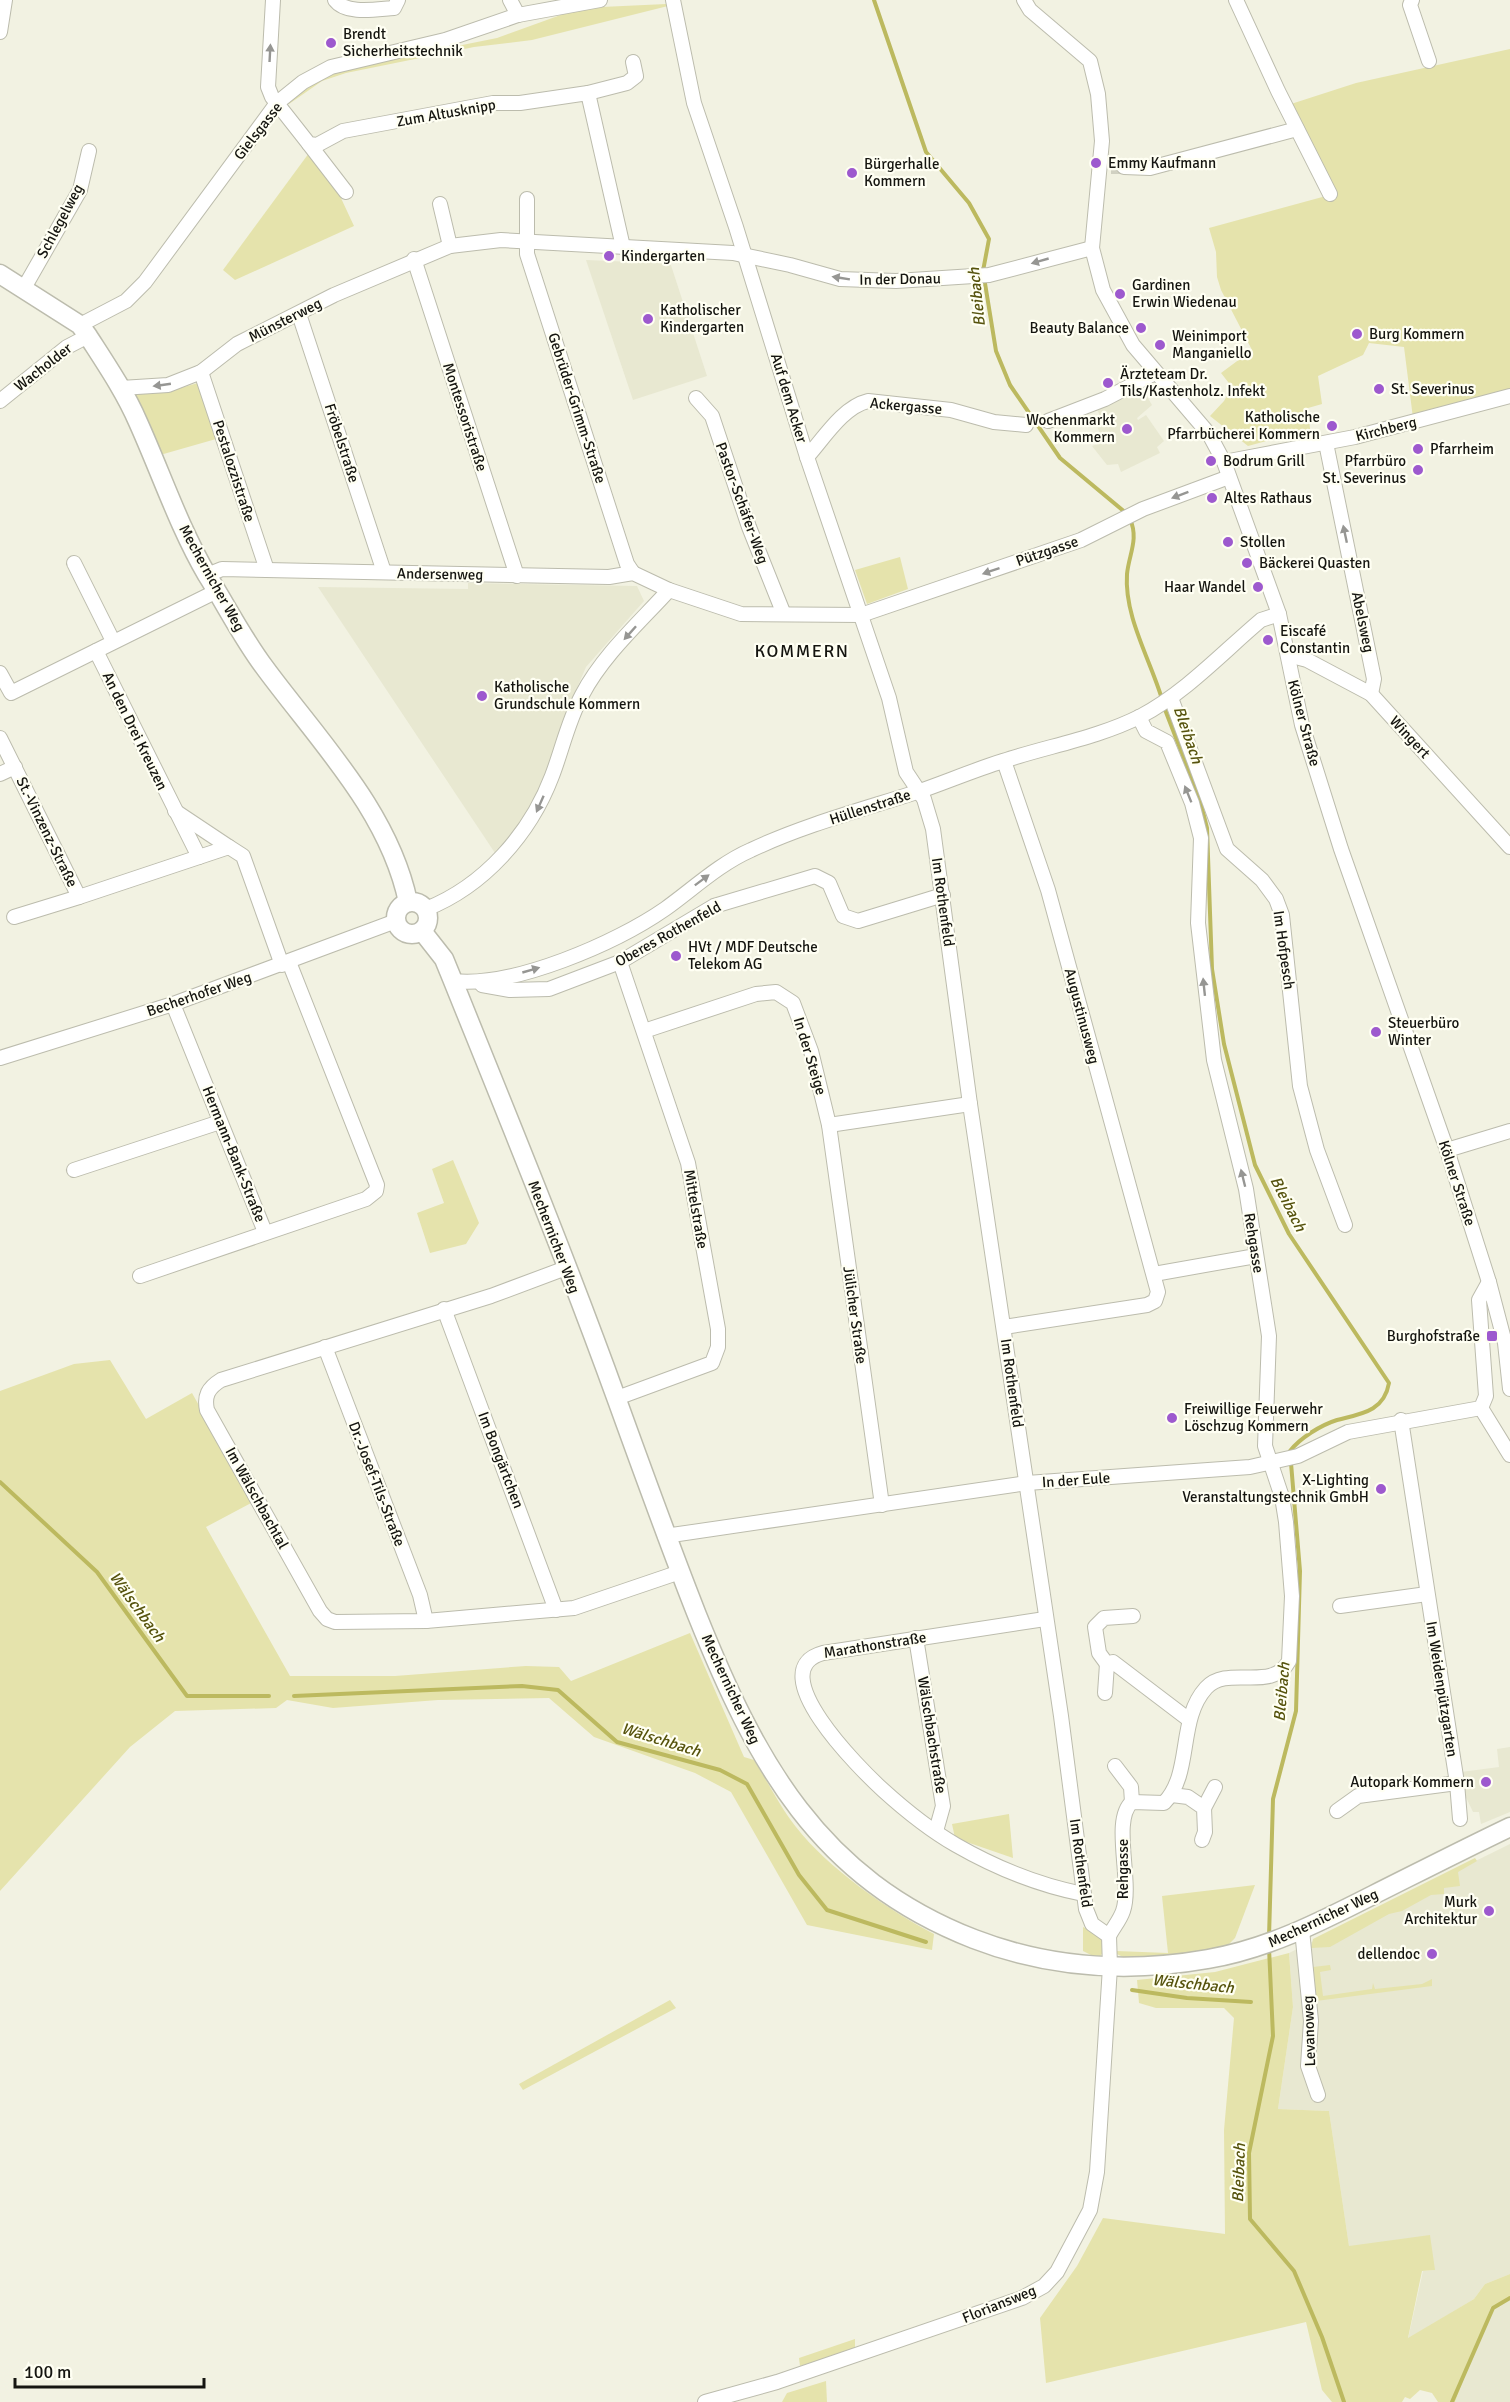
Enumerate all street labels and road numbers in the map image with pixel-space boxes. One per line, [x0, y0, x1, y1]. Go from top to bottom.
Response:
street label: Zum Altusknipp [395, 95, 497, 131]
street label: Gielsgasse [230, 99, 286, 163]
street label: Schlegelweg [33, 181, 87, 261]
street label: In der Donau [859, 269, 941, 289]
street label: Münsterweg [245, 294, 325, 346]
street label: Gebrüder-Grimm-Straße [544, 330, 610, 486]
street label: Wacholder [11, 339, 76, 395]
street label: Auf dem Acker [767, 351, 811, 445]
street label: Montessoristraße [439, 360, 491, 474]
street label: Ackergasse [869, 394, 943, 418]
street label: Fröbelstraße [321, 401, 363, 485]
street label: Kirchberg [1354, 413, 1418, 445]
street label: Pestalozzistraße [209, 418, 259, 524]
street label: Pastor-Schäfer-Weg [712, 440, 772, 566]
street label: Mechernicher Weg [175, 521, 249, 635]
street label: Pützgasse [1013, 532, 1081, 570]
street label: Andersenweg [397, 564, 483, 584]
street label: Abelsweg [1348, 590, 1378, 654]
street label: An den Drei Kreuzen [99, 669, 171, 793]
street label: Kölner Straße [1284, 678, 1324, 768]
street label: Wingert [1386, 712, 1434, 762]
street label: St.-Vinzenz-Straße [12, 774, 82, 890]
street label: Hüllenstraße [827, 785, 913, 829]
street label: Im Rothenfeld [928, 856, 958, 948]
street label: Oberes Rothenfeld [612, 897, 724, 971]
street label: Im Hofpesch [1270, 909, 1298, 991]
street label: Augustinusweg [1061, 966, 1103, 1066]
street label: Becherhofer Weg [144, 968, 254, 1020]
street label: In der Steige [790, 1015, 830, 1097]
street label: Hermann-Bank-Straße [198, 1083, 270, 1225]
street label: Kölner Straße [1435, 1138, 1479, 1228]
street label: Mittelstraße [680, 1168, 712, 1250]
street label: Mechernicher Weg [524, 1178, 584, 1296]
street label: Rehgasse [1240, 1212, 1268, 1274]
street label: Jülicher Straße [839, 1265, 871, 1365]
street label: Im Rothenfeld [997, 1337, 1027, 1429]
street label: Im Bongärtchen [474, 1409, 528, 1511]
street label: Dr.-Josef-Tils-Straße [345, 1419, 409, 1549]
street label: Im Wälschbachtal [222, 1444, 292, 1552]
street label: In der Eule [1041, 1469, 1111, 1491]
street label: Im Weidenpützgarten [1422, 1620, 1462, 1758]
street label: Marathonstraße [822, 1628, 928, 1662]
street label: Mechernicher Weg [698, 1631, 764, 1747]
street label: Wälschbachstraße [914, 1675, 950, 1795]
street label: Im Rothenfeld [1066, 1817, 1096, 1909]
street label: Rehgasse [1114, 1839, 1132, 1899]
street label: Mechernicher Weg [1265, 1885, 1381, 1951]
street label: Levanoweg [1299, 1995, 1319, 2067]
street label: Floriansweg [959, 2281, 1039, 2327]

